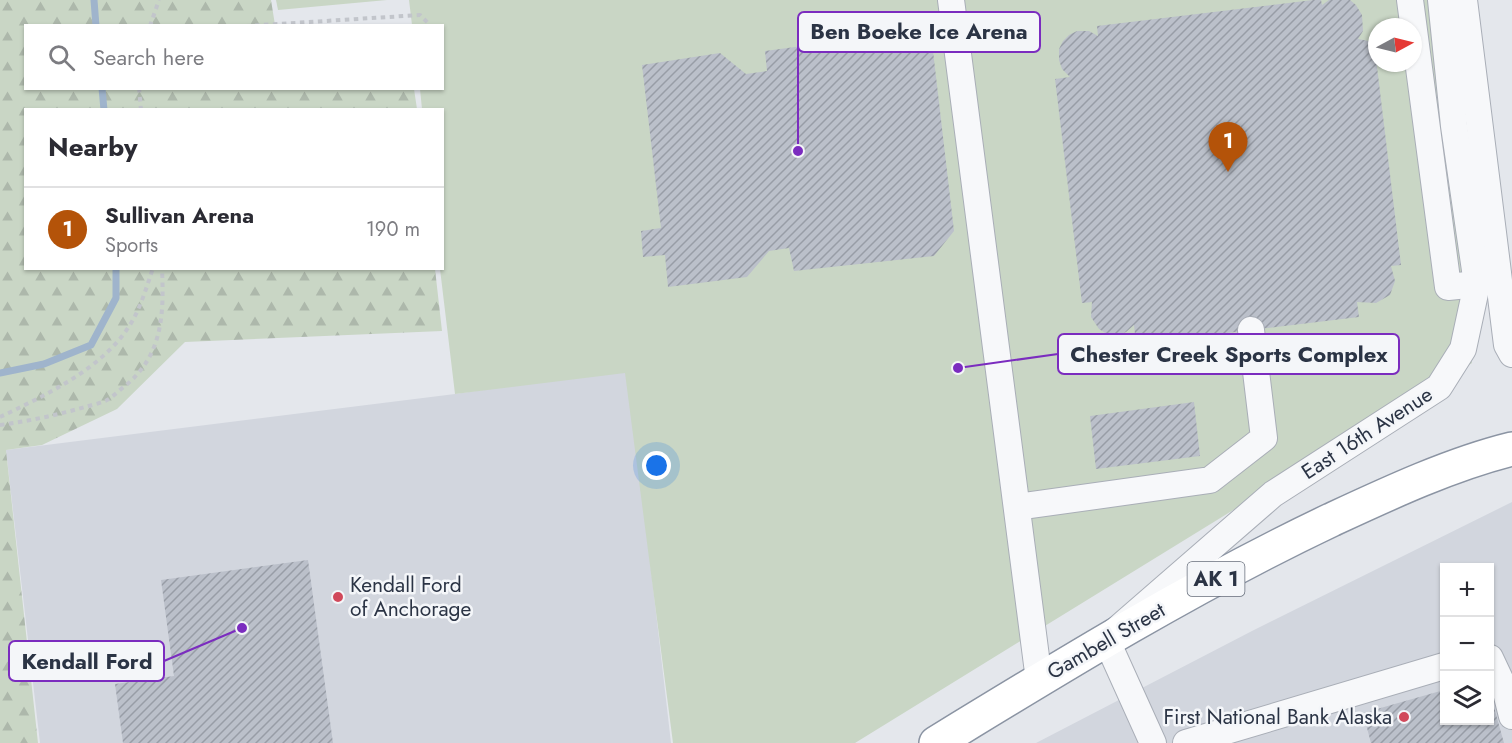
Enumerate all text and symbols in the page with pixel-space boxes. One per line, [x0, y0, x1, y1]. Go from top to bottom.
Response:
callout: Ben Boeke Ice Arena [798, 12, 1040, 52]
text: Ben Boeke Ice Arena [810, 15, 1028, 47]
north arrow [1368, 18, 1422, 72]
search box [24, 24, 444, 90]
icon: search [45, 41, 78, 74]
text: Search here [93, 41, 204, 73]
pin: 1 [1208, 122, 1248, 172]
text: Nearby [48, 128, 137, 166]
text: Sullivan Arena [105, 199, 254, 231]
text: 1 [62, 215, 73, 244]
text: 190 m [366, 215, 420, 244]
text: Sports [105, 231, 158, 260]
callout: Chester Creek Sports Complex [1058, 334, 1399, 374]
text: Chester Creek Sports Complex [1070, 338, 1388, 370]
street label: East 16th Avenue [1296, 379, 1439, 487]
your location [642, 451, 671, 480]
road number: AK 1 [1188, 562, 1244, 596]
map controls [1440, 563, 1494, 725]
button: + [1440, 563, 1494, 617]
place label: Kendall Ford of Anchorage [350, 570, 471, 624]
marker: Kendall Ford of Anchorage [331, 590, 345, 604]
street label: Gambell Street [1042, 595, 1170, 687]
button: − [1440, 617, 1494, 671]
callout: Kendall Ford [9, 641, 164, 681]
text: Kendall Ford [22, 645, 153, 677]
button: layers [1440, 671, 1494, 725]
place label: First National Bank Alaska [1163, 702, 1392, 732]
marker: First National Bank Alaska [1397, 710, 1411, 724]

